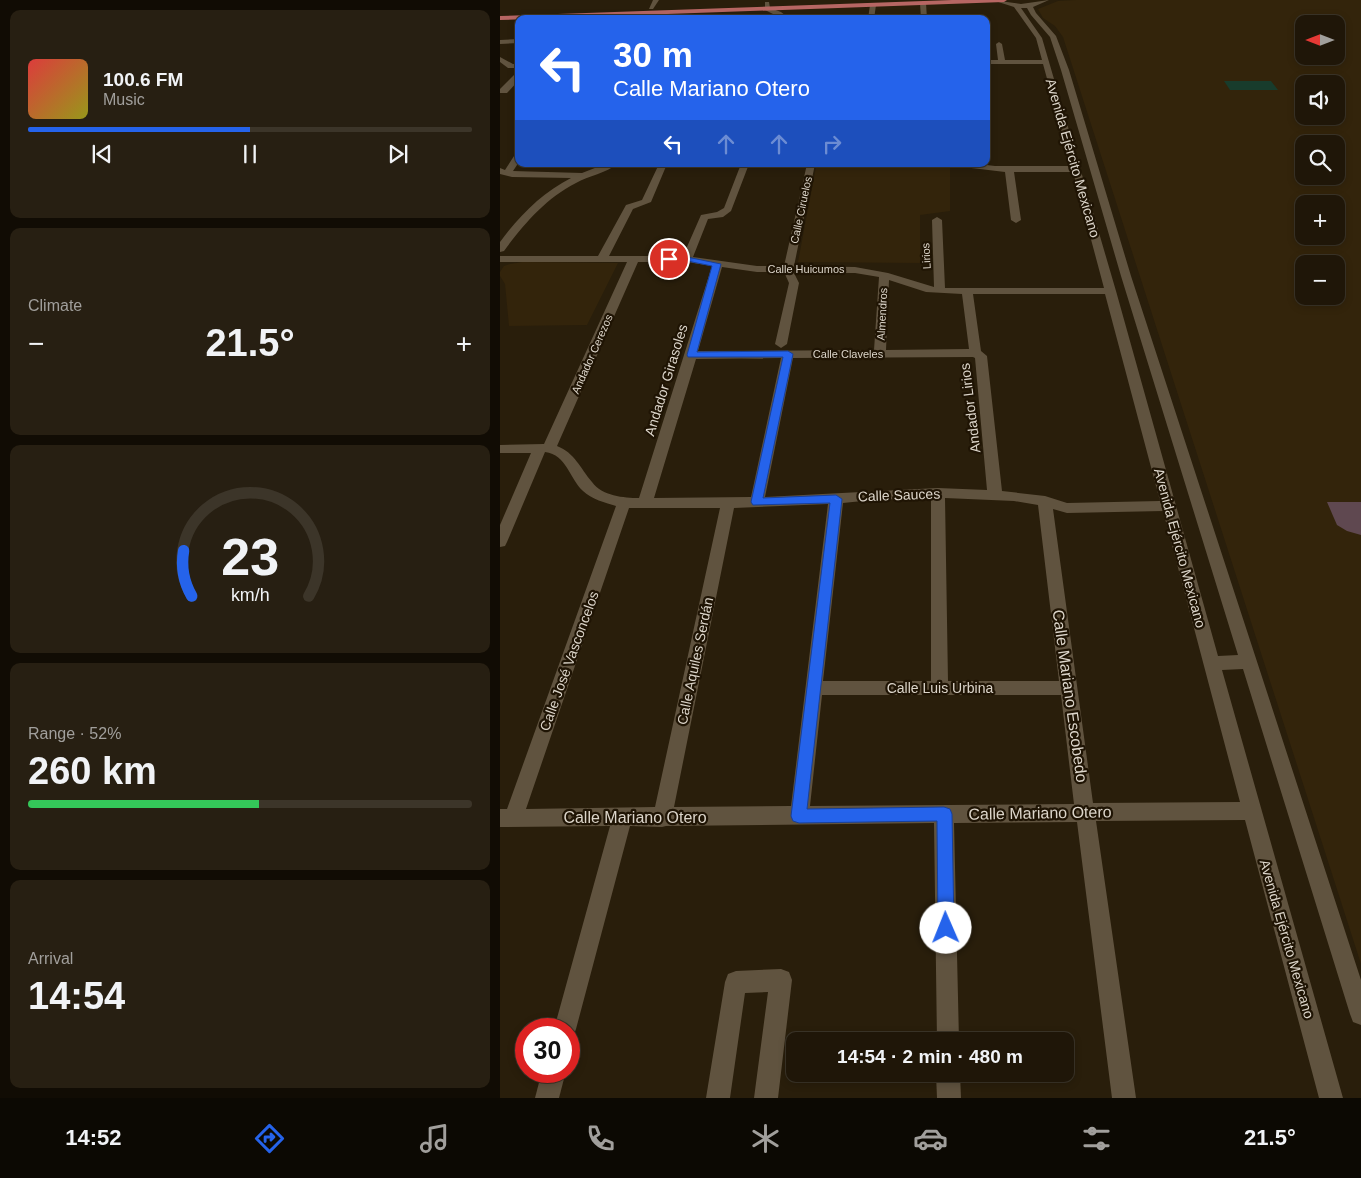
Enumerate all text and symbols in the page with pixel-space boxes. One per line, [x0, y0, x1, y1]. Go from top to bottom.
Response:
north arrow [1295, 15, 1345, 65]
map controls [1295, 15, 1345, 305]
icon: left [530, 35, 595, 100]
text: 30 m [613, 35, 693, 74]
text: 100.6 FM [103, 69, 183, 90]
button: sound [1295, 75, 1345, 125]
text: Calle Mariano Otero [613, 76, 810, 101]
street label: Avenida Ejército Mexicano [1043, 77, 1103, 240]
text: Music [103, 91, 145, 108]
icon: left [659, 130, 687, 158]
icon: ahead [712, 130, 740, 158]
icon: ahead [765, 130, 793, 158]
icon: right [818, 130, 846, 158]
button: search [1295, 135, 1345, 185]
icon: previous [88, 140, 116, 168]
icon: pause [236, 140, 264, 168]
icon: next [384, 140, 412, 168]
street label: Calle Ciruelos [788, 175, 814, 245]
button: + [1295, 195, 1345, 245]
pin [648, 238, 690, 280]
street label: Lirios [919, 242, 933, 269]
icon: arrive [655, 245, 683, 273]
button: − [1295, 255, 1345, 305]
street label: Calle Huicumos [767, 263, 845, 275]
street label: Almendros [875, 287, 889, 341]
text: Climate [28, 297, 82, 314]
street label: Andador Cerezos [569, 312, 615, 396]
text: 21.5° [205, 322, 295, 364]
street label: Andador Girasoles [641, 322, 691, 438]
text: − [28, 328, 44, 359]
text: + [456, 328, 472, 359]
street label: Calle Claveles [813, 348, 884, 360]
street label: Andador Lirios [957, 362, 983, 454]
street label: Avenida Ejército Mexicano [1151, 466, 1209, 630]
street label: Calle Sauces [857, 486, 941, 504]
text: 23 [221, 528, 279, 586]
text: km/h [231, 585, 269, 605]
street label: Calle José Vasconcelos [536, 589, 602, 733]
street label: Calle Aquiles Serdán [674, 596, 716, 726]
street label: Calle Mariano Escobedo [1049, 609, 1091, 784]
street label: Calle Luis Urbina [887, 680, 994, 696]
text: Range · 52% [28, 725, 121, 742]
text: 260 km [28, 750, 157, 792]
street label: Calle Mariano Otero [968, 803, 1112, 823]
street label: Calle Mariano Otero [563, 809, 707, 826]
street label: Avenida Ejército Mexicano [1257, 858, 1317, 1021]
position arrow [919, 901, 971, 953]
text: Arrival [28, 950, 73, 967]
text: 14:54 [28, 975, 125, 1017]
speed limit sign: 30 [515, 1018, 580, 1083]
text: 14:54 · 2 min · 480 m [837, 1046, 1023, 1067]
icon: directions [252, 1121, 287, 1156]
icon: music [417, 1121, 452, 1156]
icon: phone [583, 1121, 618, 1156]
icon: climate [748, 1121, 783, 1156]
icon: car [913, 1121, 948, 1156]
icon: filters [1079, 1121, 1114, 1156]
text: 14:52 [65, 1125, 121, 1150]
text: 21.5° [1244, 1125, 1296, 1150]

